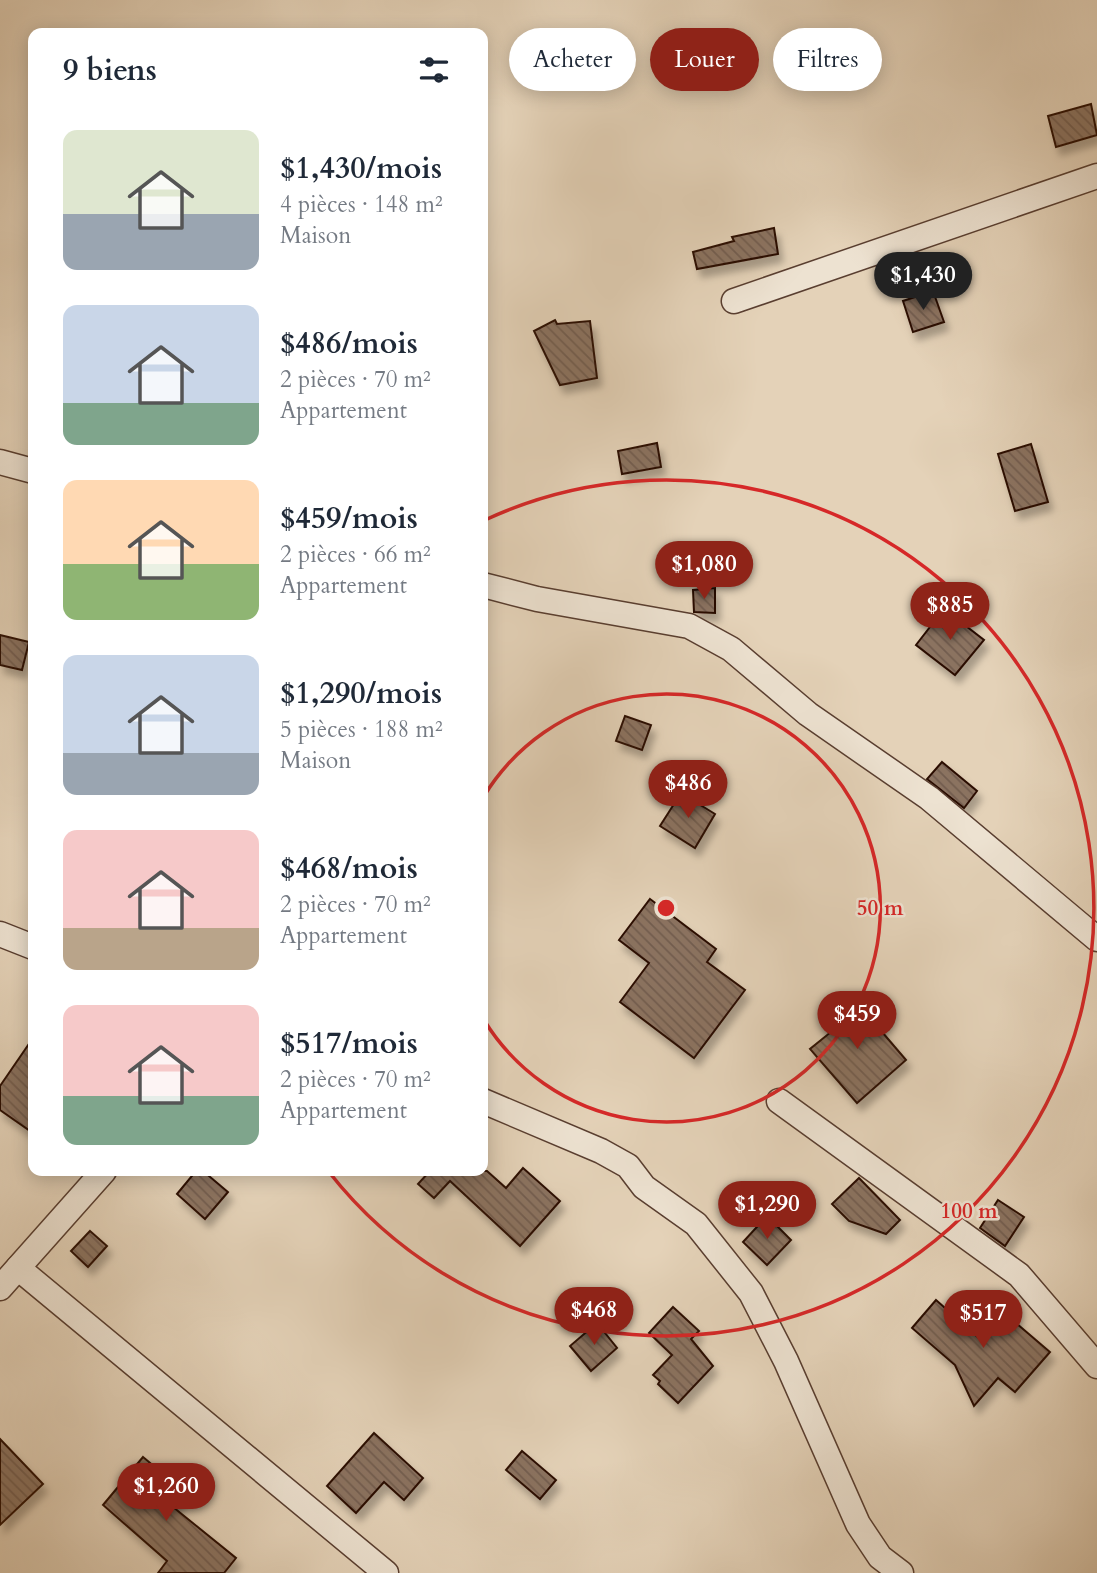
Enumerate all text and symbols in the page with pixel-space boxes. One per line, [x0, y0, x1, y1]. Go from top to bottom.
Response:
chip: Acheter [509, 28, 636, 91]
chip: Louer [650, 28, 759, 91]
chip: Filtres [773, 28, 882, 91]
text: 9 biens [63, 50, 157, 91]
icon: filters [415, 51, 453, 89]
text: $1,430/mois [280, 148, 442, 189]
icon: home [119, 158, 203, 242]
text: 4 pièces · 148 m² [280, 189, 443, 220]
text: Maison [280, 220, 351, 251]
pin: $1,430 [866, 252, 980, 312]
text: $1,430 [890, 259, 956, 290]
text: $486/mois [280, 323, 418, 364]
icon: home [119, 333, 203, 417]
text: 2 pièces · 70 m² [280, 364, 431, 395]
text: Appartement [280, 395, 407, 426]
text: $459/mois [280, 498, 418, 539]
icon: home [119, 508, 203, 592]
text: 2 pièces · 66 m² [280, 539, 431, 570]
pin: $1,080 [647, 542, 761, 601]
text: $1,080 [671, 548, 737, 579]
text: Appartement [280, 570, 407, 601]
pin: $885 [909, 582, 991, 642]
text: $885 [926, 589, 974, 620]
text: $1,290/mois [280, 673, 442, 714]
icon: home [119, 683, 203, 767]
text: 5 pièces · 188 m² [280, 714, 443, 745]
text: Maison [280, 745, 351, 776]
pin: $486 [647, 760, 729, 820]
text: $486 [664, 767, 712, 798]
text: $468/mois [280, 848, 418, 889]
icon: home [119, 858, 203, 942]
text: 2 pièces · 70 m² [280, 889, 431, 920]
text: 50 m [857, 894, 904, 923]
centre of rings [654, 896, 678, 920]
text: Appartement [280, 920, 407, 951]
pin: $459 [816, 992, 898, 1051]
text: $459 [833, 998, 881, 1029]
text: $517/mois [280, 1023, 418, 1064]
icon: home [119, 1033, 203, 1117]
text: 2 pièces · 70 m² [280, 1064, 431, 1095]
text: Appartement [280, 1095, 407, 1126]
pin: $1,290 [710, 1182, 824, 1241]
text: $1,290 [734, 1188, 800, 1219]
text: 100 m [940, 1197, 998, 1226]
pin: $468 [553, 1288, 635, 1347]
pin: $517 [942, 1290, 1024, 1350]
text: $468 [570, 1294, 618, 1325]
text: $517 [959, 1297, 1007, 1328]
pin: $1,260 [109, 1464, 223, 1523]
text: $1,260 [133, 1470, 199, 1501]

